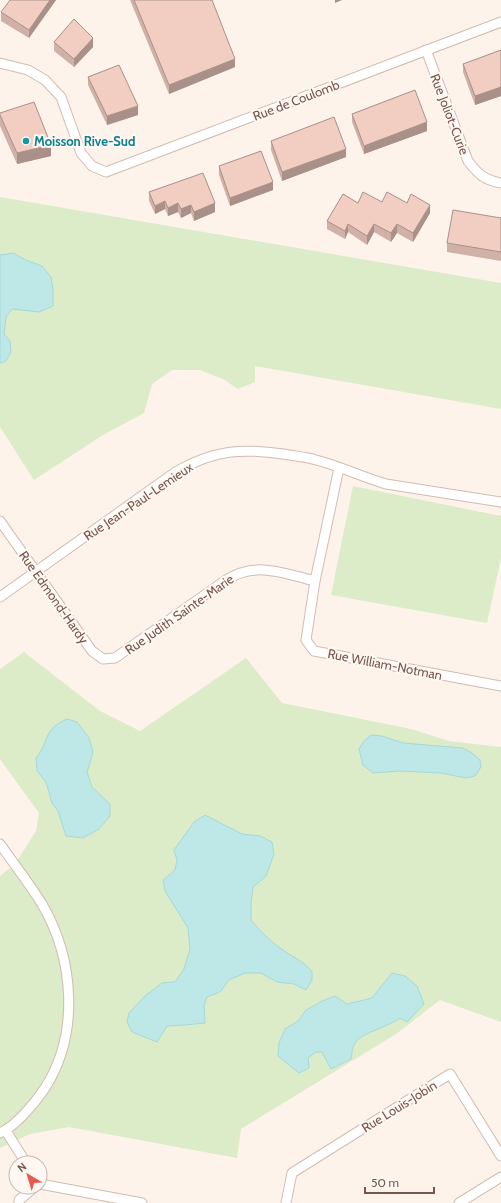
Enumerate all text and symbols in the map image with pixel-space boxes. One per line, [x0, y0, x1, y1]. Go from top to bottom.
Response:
street label: Rue Joliot-Curie [427, 71, 473, 157]
street label: Rue de Coulomb [250, 76, 342, 124]
place label: Moisson Rive-Sud [34, 133, 135, 149]
marker: Moisson Rive-Sud [21, 136, 31, 146]
street label: Rue Jean-Paul-Lemieux [80, 458, 196, 544]
street label: Rue Edmond-Hardy [16, 547, 92, 647]
street label: Rue Judith Sainte-Marie [122, 570, 237, 658]
street label: Rue William-Notman [326, 645, 444, 683]
street label: Rue Louis-Jobin [358, 1077, 440, 1135]
north arrow [8, 1155, 48, 1195]
text: N [14, 1159, 29, 1175]
scale bar [365, 1169, 434, 1195]
text: 50 m [371, 1175, 399, 1190]

